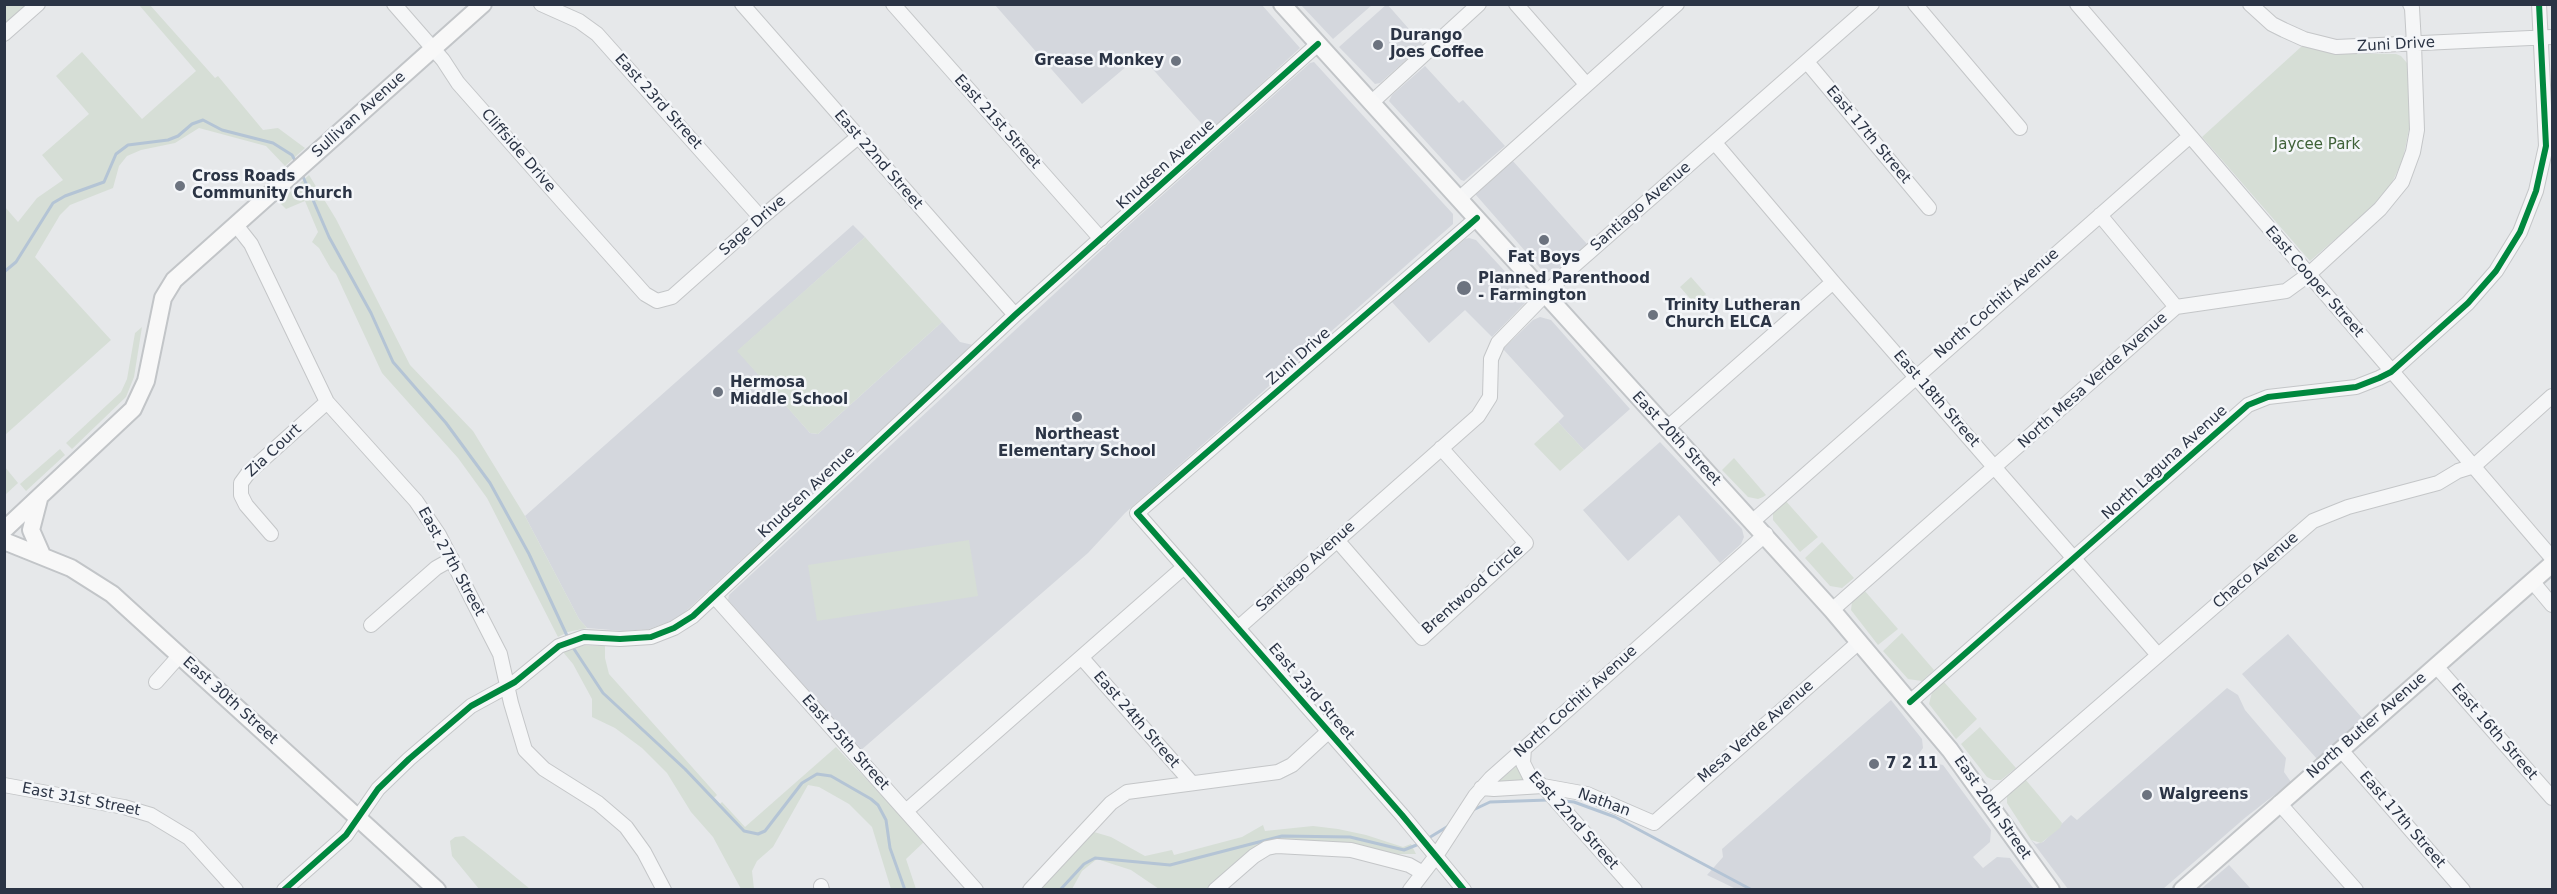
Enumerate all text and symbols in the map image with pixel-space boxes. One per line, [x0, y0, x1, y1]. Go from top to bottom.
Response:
place label: Durango Joes Coffee [1390, 27, 1484, 62]
street label: Zuni Drive [2356, 34, 2436, 56]
marker: Durango Joes Coffee [1371, 38, 1385, 52]
street label: East 23rd Street [610, 51, 706, 153]
place label: Grease Monkey [1034, 52, 1164, 70]
marker: Grease Monkey [1169, 54, 1183, 68]
street label: Sullivan Avenue [309, 68, 409, 162]
street label: East 21st Street [950, 71, 1044, 173]
street label: East 17th Street [1822, 83, 1914, 187]
street label: Cliffside Drive [477, 106, 559, 196]
street label: East 22nd Street [830, 107, 926, 213]
street label: Knudsen Avenue [1113, 116, 1219, 214]
park label: Jaycee Park [2274, 136, 2360, 154]
street label: Santiago Avenue [1587, 159, 1695, 255]
place label: Cross Roads Community Church [192, 168, 353, 203]
marker: Cross Roads Community Church [173, 179, 187, 193]
street label: Sage Drive [716, 192, 790, 260]
street label: East Cooper Street [2261, 223, 2367, 341]
marker: Fat Boys [1537, 233, 1551, 247]
street label: North Cochiti Avenue [1931, 245, 2063, 363]
place label: Fat Boys [1508, 249, 1580, 267]
place label: Planned Parenthood - Farmington [1478, 270, 1650, 305]
marker: Planned Parenthood - Farmington [1455, 279, 1473, 297]
place label: Trinity Lutheran Church ELCA [1665, 297, 1801, 332]
marker: Trinity Lutheran Church ELCA [1646, 308, 1660, 322]
street label: North Mesa Verde Avenue [2015, 309, 2171, 453]
street label: Zuni Drive [1264, 325, 1334, 389]
street label: East 18th Street [1889, 347, 1983, 451]
place label: Hermosa Middle School [730, 374, 848, 409]
marker: Hermosa Middle School [711, 385, 725, 399]
street label: East 20th Street [1628, 388, 1724, 490]
street label: North Laguna Avenue [2099, 402, 2231, 524]
marker: Northeast Elementary School [1070, 410, 1084, 424]
street label: Zia Court [242, 421, 306, 481]
place label: Northeast Elementary School [998, 426, 1156, 461]
street label: Knudsen Avenue [755, 444, 859, 542]
street label: East 27th Street [414, 504, 488, 620]
street label: Santiago Avenue [1253, 518, 1359, 616]
street label: Chaco Avenue [2210, 529, 2302, 613]
street label: Brentwood Circle [1419, 541, 1527, 639]
street label: East 23rd Street [1264, 640, 1358, 744]
street label: North Cochiti Avenue [1511, 642, 1641, 762]
street label: East 30th Street [179, 654, 281, 748]
street label: East 24th Street [1089, 668, 1183, 772]
street label: North Butler Avenue [2304, 669, 2430, 783]
street label: Mesa Verde Avenue [1694, 677, 1818, 787]
street label: East 16th Street [2447, 680, 2541, 784]
street label: East 25th Street [798, 692, 892, 794]
street label: East 20th Street [1950, 753, 2034, 863]
place label: 7 2 11 [1886, 755, 1938, 773]
marker: 7 2 11 [1867, 757, 1881, 771]
street label: East 22nd Street [1524, 768, 1622, 874]
street label: East 17th Street [2355, 768, 2449, 872]
street label: East 31st Street [20, 780, 142, 820]
street label: Nathan [1575, 785, 1633, 821]
place label: Walgreens [2159, 786, 2248, 804]
marker: Walgreens [2140, 788, 2154, 802]

